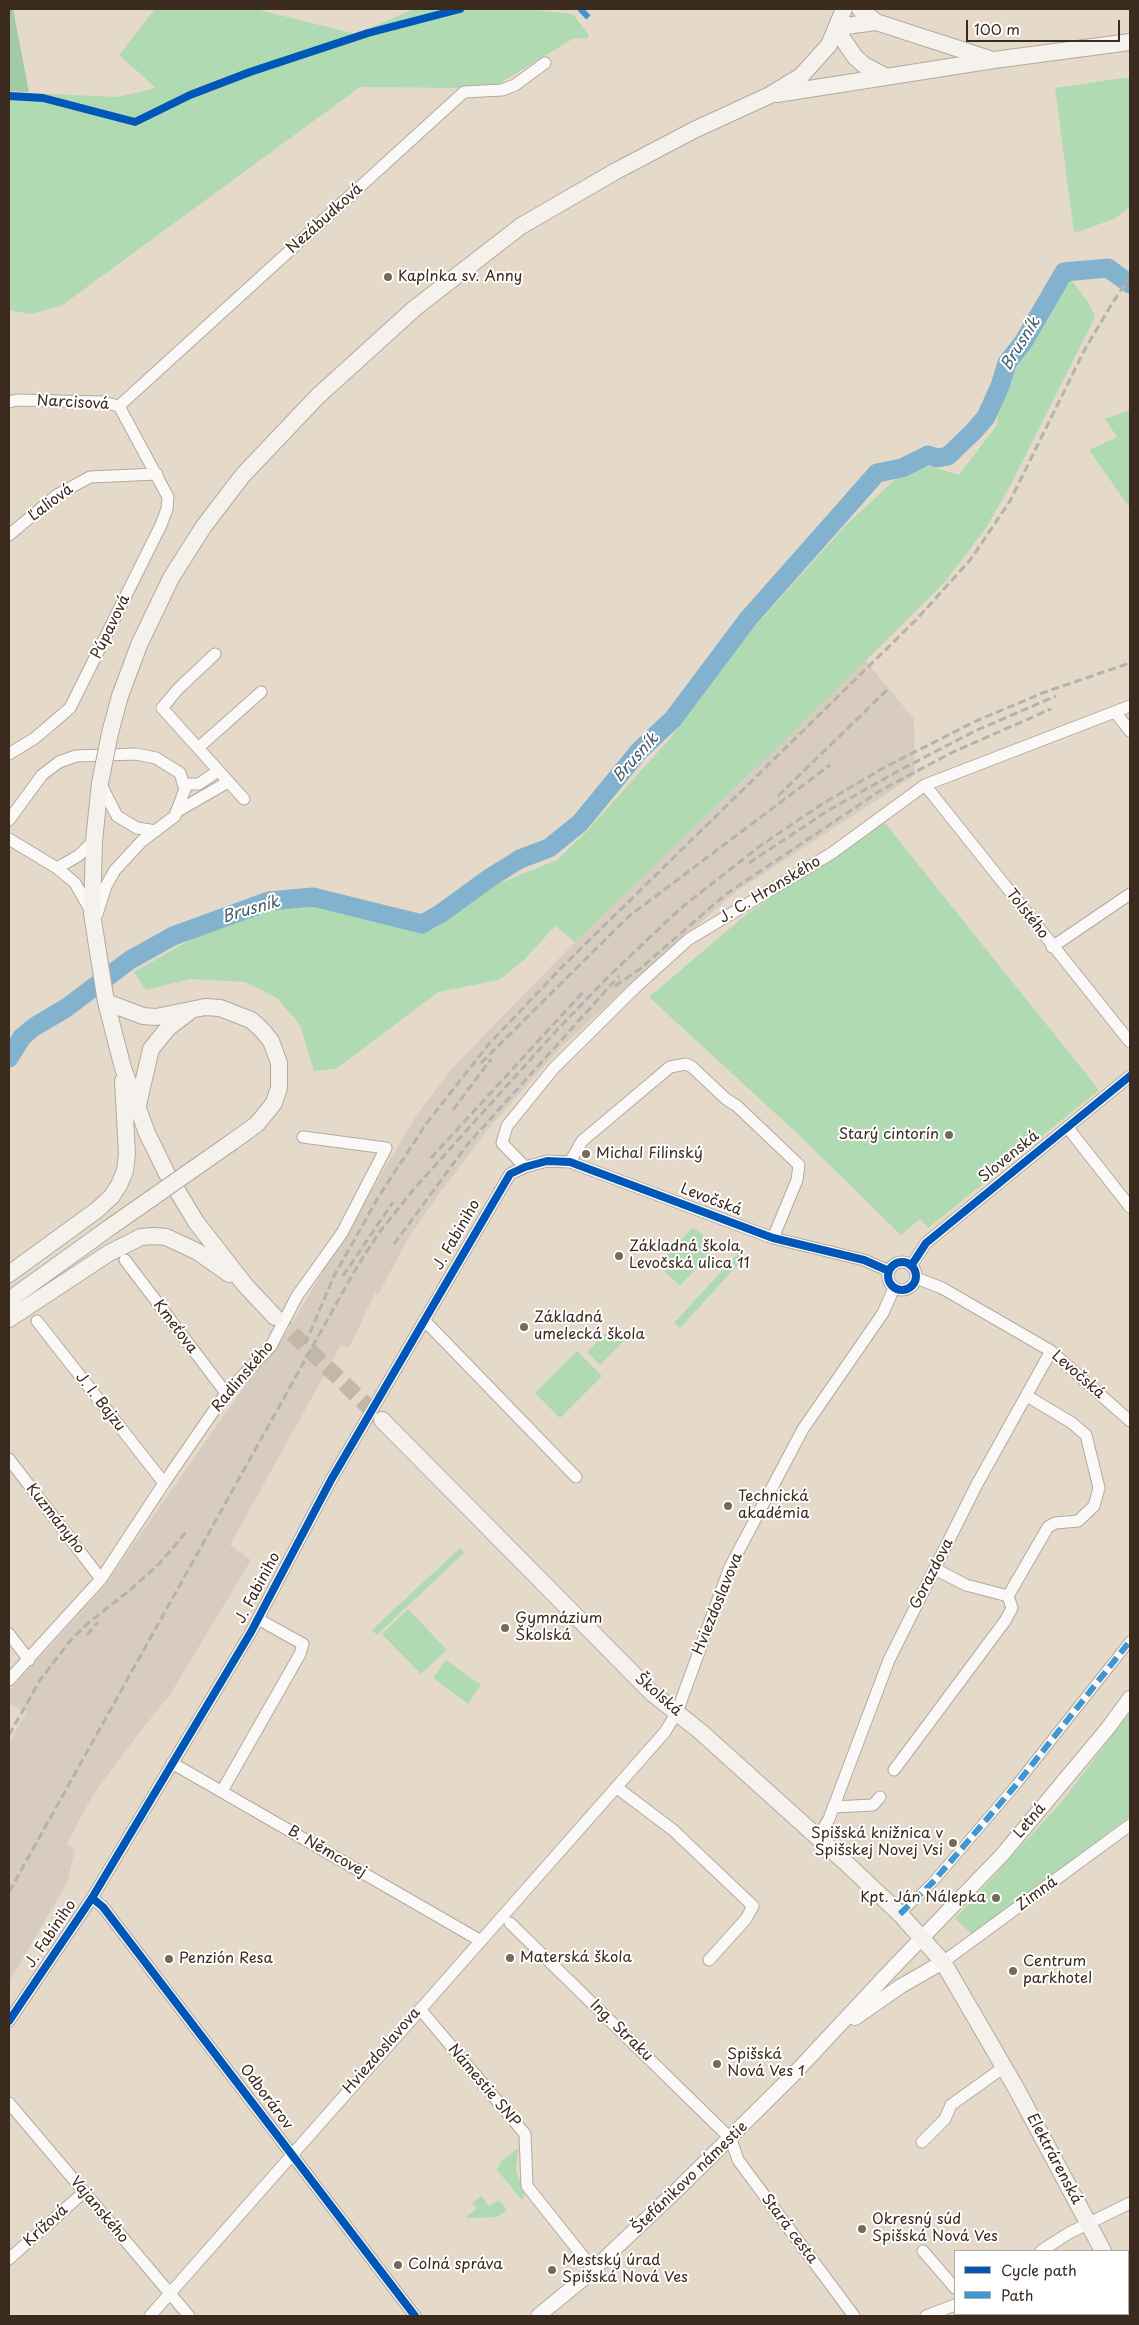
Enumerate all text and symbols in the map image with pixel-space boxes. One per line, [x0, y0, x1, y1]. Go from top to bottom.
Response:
scale bar [969, 10, 1123, 42]
text: 100 m [974, 17, 1020, 40]
street label: Nezábudková [283, 180, 367, 258]
place label: Kaplnka sv. Anny [398, 268, 522, 286]
marker: Kaplnka sv. Anny [382, 271, 394, 283]
water label: Brusník [997, 314, 1045, 374]
street label: Narcisová [36, 392, 110, 414]
street label: Ľaliová [25, 481, 77, 525]
street label: Púpavová [88, 592, 134, 662]
water label: Brusník [609, 730, 663, 786]
street label: J. C. Hronského [716, 853, 824, 927]
street label: Tolstého [1002, 885, 1052, 943]
water label: Brusník [220, 893, 282, 927]
place label: Starý cintorín [839, 1126, 939, 1144]
street label: Slovenská [975, 1127, 1043, 1187]
marker: Starý cintorín [943, 1129, 955, 1141]
place label: Michal Filinský [596, 1145, 703, 1163]
marker: Michal Filinský [580, 1148, 592, 1160]
street label: Levočská [678, 1180, 744, 1220]
street label: J. Fabiniho [430, 1197, 484, 1273]
place label: Základná škola, Levočská ulica 11 [629, 1238, 750, 1273]
marker: Základná škola, Levočská ulica 11 [613, 1250, 625, 1262]
street label: Kmeťova [149, 1297, 201, 1357]
place label: Základná umelecká škola [534, 1309, 645, 1344]
marker: Základná umelecká škola [518, 1321, 530, 1333]
street label: Radlinského [208, 1338, 278, 1416]
street label: Levočská [1048, 1347, 1108, 1403]
street label: J. I. Bajzu [71, 1369, 129, 1435]
street label: Kuzmányho [22, 1480, 88, 1558]
place label: Technická akadémia [738, 1488, 809, 1523]
marker: Technická akadémia [722, 1500, 734, 1512]
street label: Gorazdova [906, 1535, 958, 1613]
street label: J. Fabiniho [232, 1549, 284, 1627]
street label: Hviezdoslavova [689, 1550, 747, 1658]
place label: Gymnázium Školská [515, 1610, 602, 1645]
marker: Gymnázium Školská [499, 1622, 511, 1634]
street label: Školská [631, 1670, 685, 1720]
street label: Letná [1010, 1800, 1050, 1842]
street label: B. Němcovej [285, 1822, 369, 1882]
place label: Spišská knižnica v Spišskej Novej Vsi [811, 1825, 943, 1860]
marker: Spišská knižnica v Spišskej Novej Vsi [947, 1837, 959, 1849]
street label: Zimná [1013, 1873, 1061, 1915]
place label: Kpt. Ján Nálepka [860, 1889, 986, 1907]
marker: Kpt. Ján Nálepka [990, 1892, 1002, 1904]
street label: J. Fabiniho [22, 1897, 80, 1971]
place label: Materská škola [520, 1949, 632, 1967]
place label: Penzión Resa [179, 1950, 273, 1968]
marker: Materská škola [504, 1952, 516, 1964]
marker: Penzión Resa [163, 1953, 175, 1965]
place label: Centrum parkhotel [1023, 1953, 1092, 1988]
marker: Centrum parkhotel [1007, 1965, 1019, 1977]
street label: Ing. Straku [586, 1997, 656, 2065]
street label: Hviezdoslavova [340, 2004, 424, 2098]
street label: Námestie SNP [444, 2041, 524, 2131]
place label: Spišská Nová Ves 1 [727, 2046, 805, 2081]
marker: Spišská Nová Ves 1 [711, 2058, 723, 2070]
street label: Odborárov [236, 2061, 296, 2133]
street label: Elektrárenská [1023, 2111, 1085, 2207]
street label: Štefánikovo námestie [628, 2118, 752, 2238]
street label: Vajanského [66, 2173, 132, 2247]
street label: Stará cesta [757, 2191, 821, 2267]
street label: Krížová [20, 2201, 72, 2251]
place label: Okresný súd Spišská Nová Ves [872, 2211, 998, 2246]
marker: Okresný súd Spišská Nová Ves [856, 2223, 868, 2235]
legend [954, 2250, 1129, 2315]
place label: Mestský úrad Spišská Nová Ves [562, 2252, 688, 2287]
place label: Colná správa [408, 2256, 503, 2274]
text: Cycle path [1001, 2258, 1077, 2281]
marker: Colná správa [392, 2259, 404, 2271]
marker: Mestský úrad Spišská Nová Ves [546, 2264, 558, 2276]
text: Path [1001, 2283, 1033, 2306]

